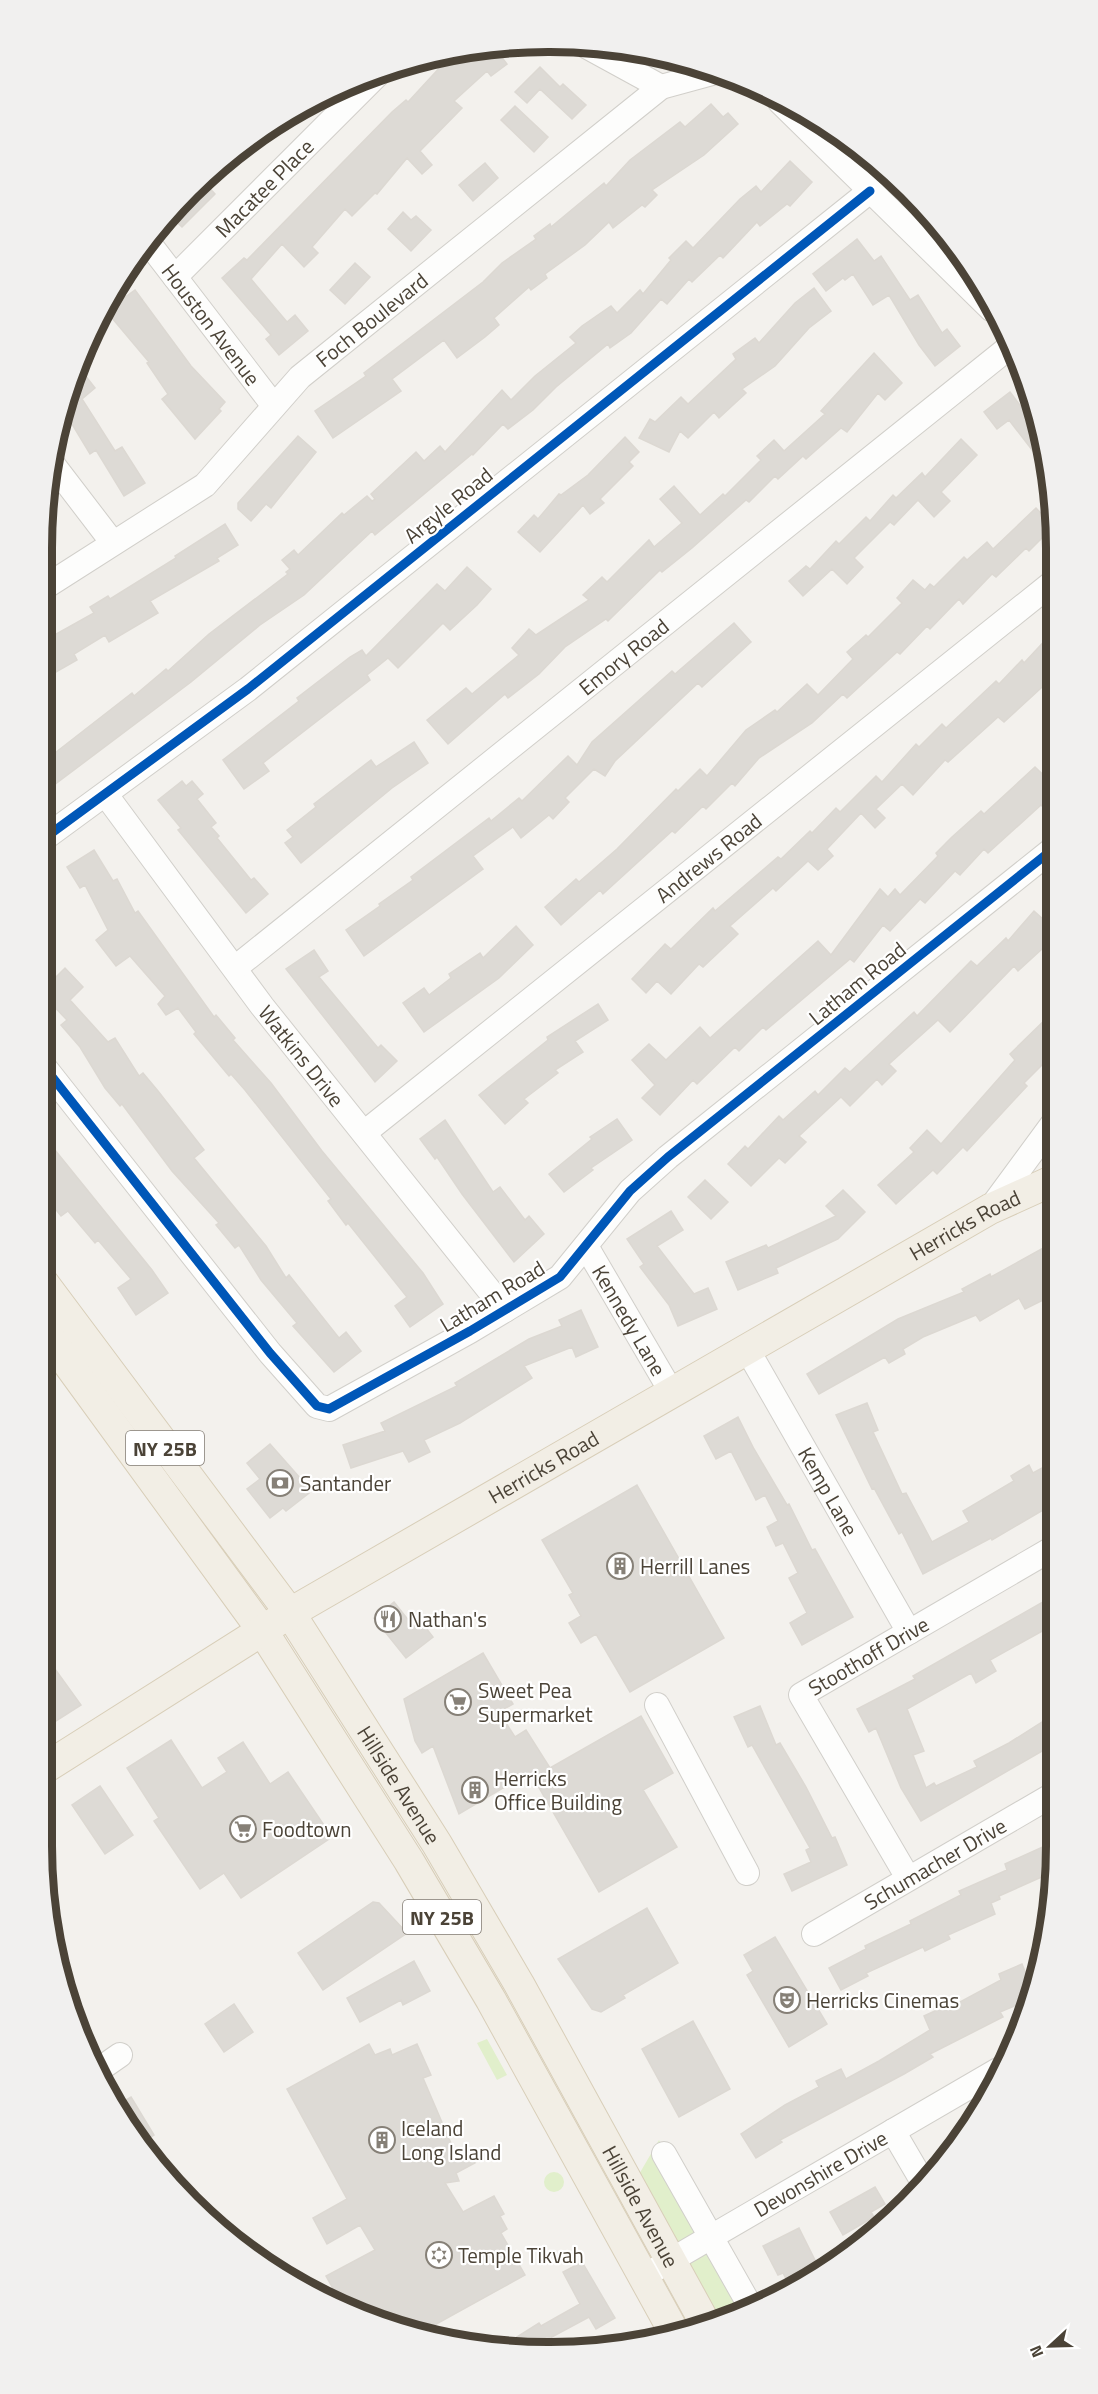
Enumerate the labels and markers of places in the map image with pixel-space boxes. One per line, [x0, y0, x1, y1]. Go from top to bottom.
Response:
place label: Santander [300, 1467, 391, 1499]
bank icon: Santander [265, 1468, 295, 1498]
place label: Herrill Lanes [640, 1550, 750, 1582]
building icon: Herrill Lanes [605, 1551, 635, 1581]
place label: Nathan's [408, 1603, 487, 1635]
restaurant icon: Nathan's [373, 1604, 403, 1634]
place label: Sweet Pea Supermarket [478, 1674, 593, 1730]
supermarket icon: Sweet Pea Supermarket [443, 1687, 473, 1717]
place label: Herricks Office Building [494, 1762, 622, 1818]
building icon: Herricks Office Building [460, 1775, 490, 1805]
place label: Foodtown [262, 1813, 352, 1845]
supermarket icon: Foodtown [228, 1814, 258, 1844]
place label: Herricks Cinemas [806, 1984, 959, 2016]
theatre icon: Herricks Cinemas [772, 1985, 802, 2015]
place label: Iceland Long Island [401, 2112, 501, 2168]
building icon: Iceland Long Island [367, 2125, 397, 2155]
place label: Temple Tikvah [458, 2239, 584, 2271]
synagogue icon: Temple Tikvah [424, 2240, 454, 2270]

